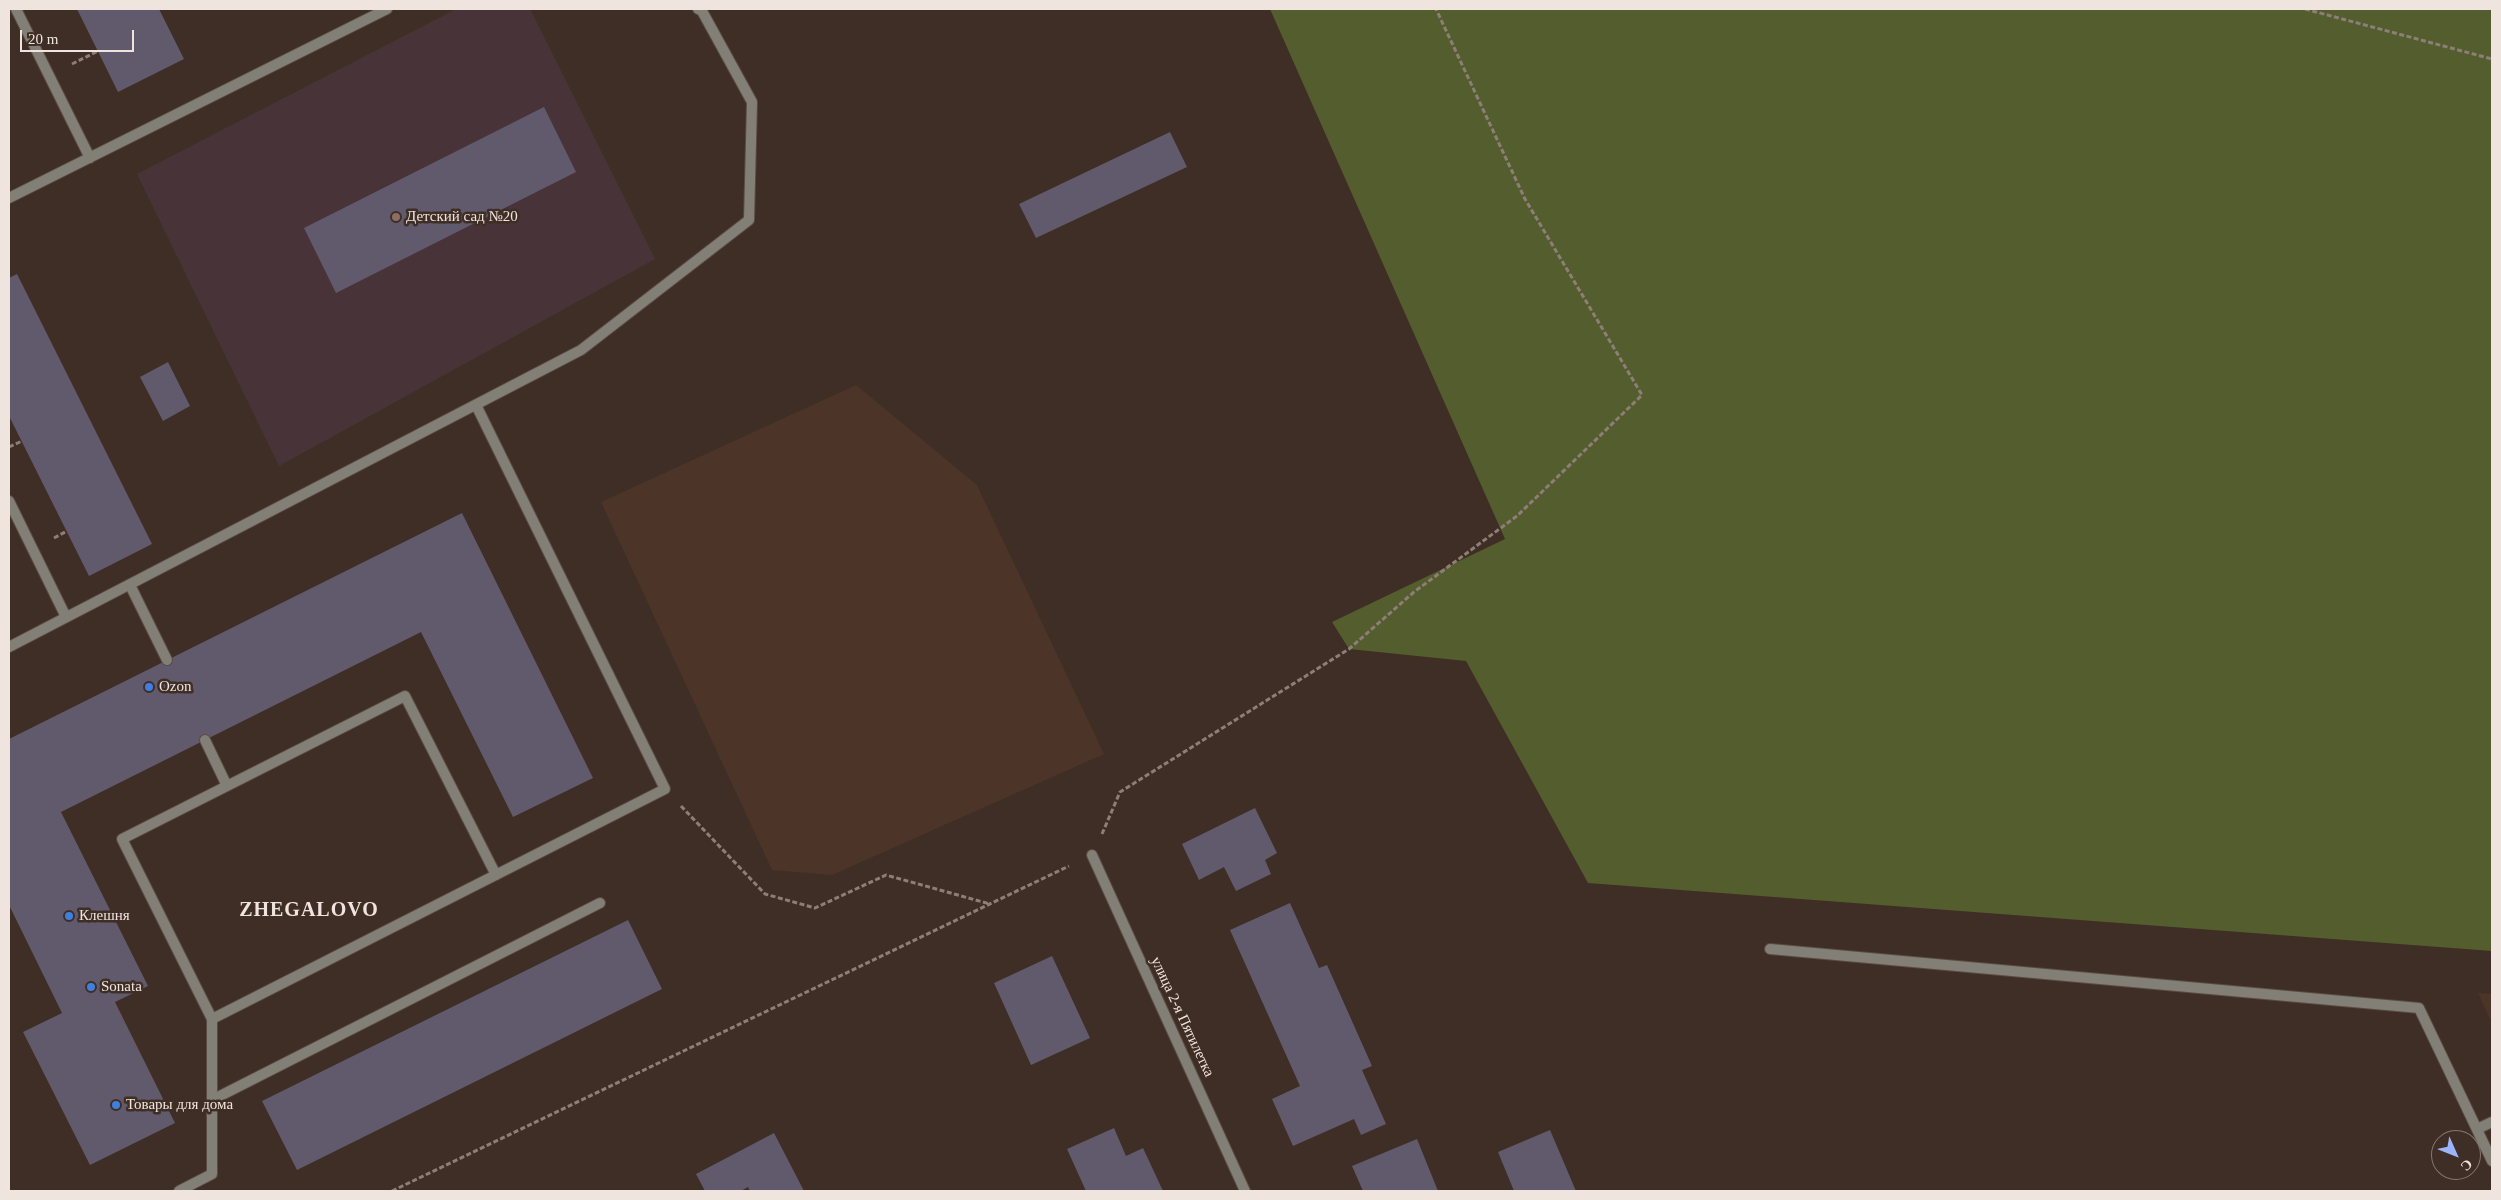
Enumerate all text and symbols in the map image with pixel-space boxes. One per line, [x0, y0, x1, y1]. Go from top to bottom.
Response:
scale bar [22, 20, 136, 52]
text: 20 m [28, 31, 58, 47]
place label: Детский сад №20 [406, 208, 518, 226]
marker: Детский сад №20 [390, 211, 402, 223]
place label: Ozon [159, 678, 191, 696]
marker: Ozon [143, 681, 155, 693]
district label: ZHEGALOVO [238, 899, 380, 923]
place label: Клешня [79, 907, 130, 925]
marker: Клешня [63, 910, 75, 922]
street label: улица 2-я Пятилетка [1146, 954, 1218, 1080]
place label: Sonata [101, 978, 142, 996]
marker: Sonata [85, 981, 97, 993]
place label: Товары для дома [126, 1096, 233, 1114]
marker: Товары для дома [110, 1099, 122, 1111]
north arrow [2431, 1130, 2481, 1180]
text: С [2458, 1156, 2475, 1174]

